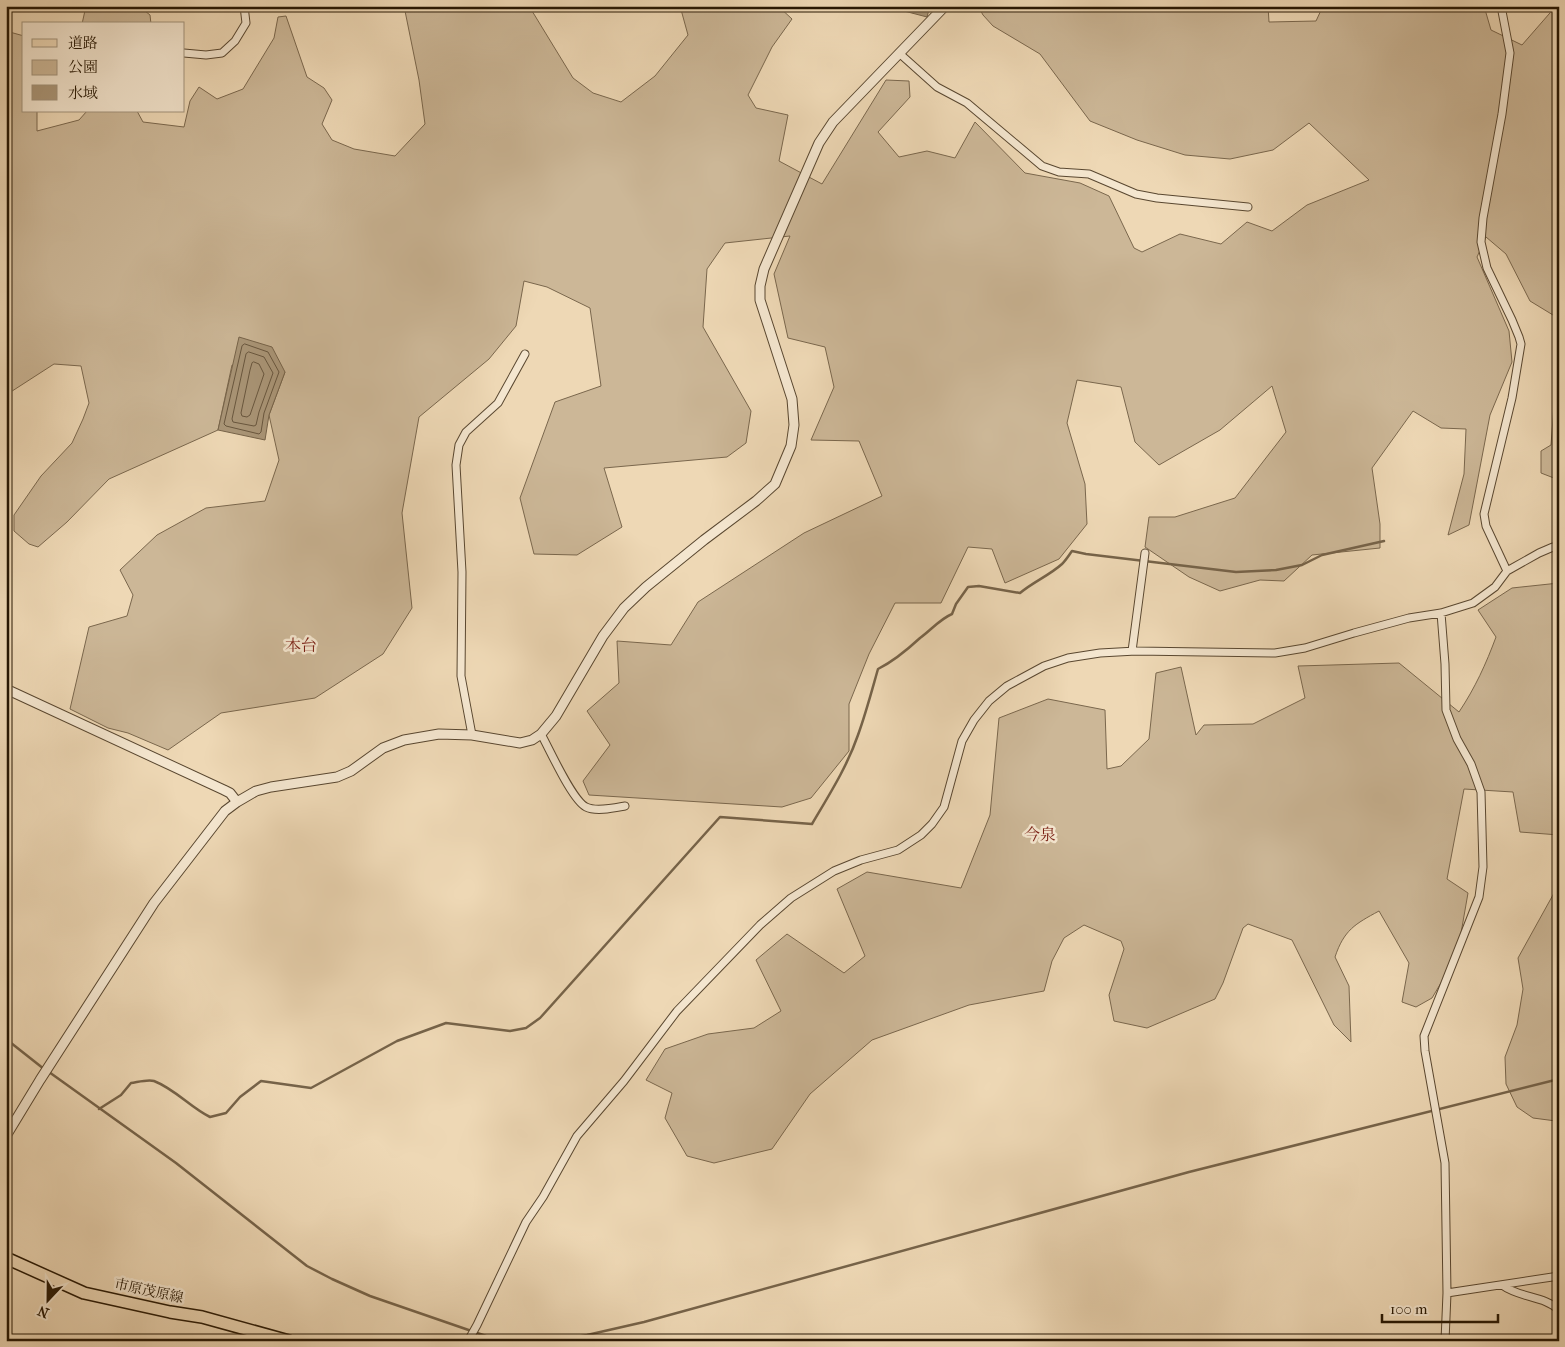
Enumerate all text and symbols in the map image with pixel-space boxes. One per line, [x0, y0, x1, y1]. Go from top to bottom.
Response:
legend [22, 22, 185, 112]
text: 道路 [68, 34, 98, 52]
text: 公園 [68, 58, 98, 76]
text: 水域 [68, 84, 98, 102]
district label: 本台 [285, 636, 317, 655]
district label: 今泉 [1024, 825, 1056, 844]
north arrow [22, 1274, 72, 1324]
street label: 市原茂原線 [113, 1275, 185, 1307]
scale bar [1382, 1292, 1499, 1324]
text: 100 m [1390, 1300, 1428, 1318]
text: N [35, 1302, 51, 1321]

